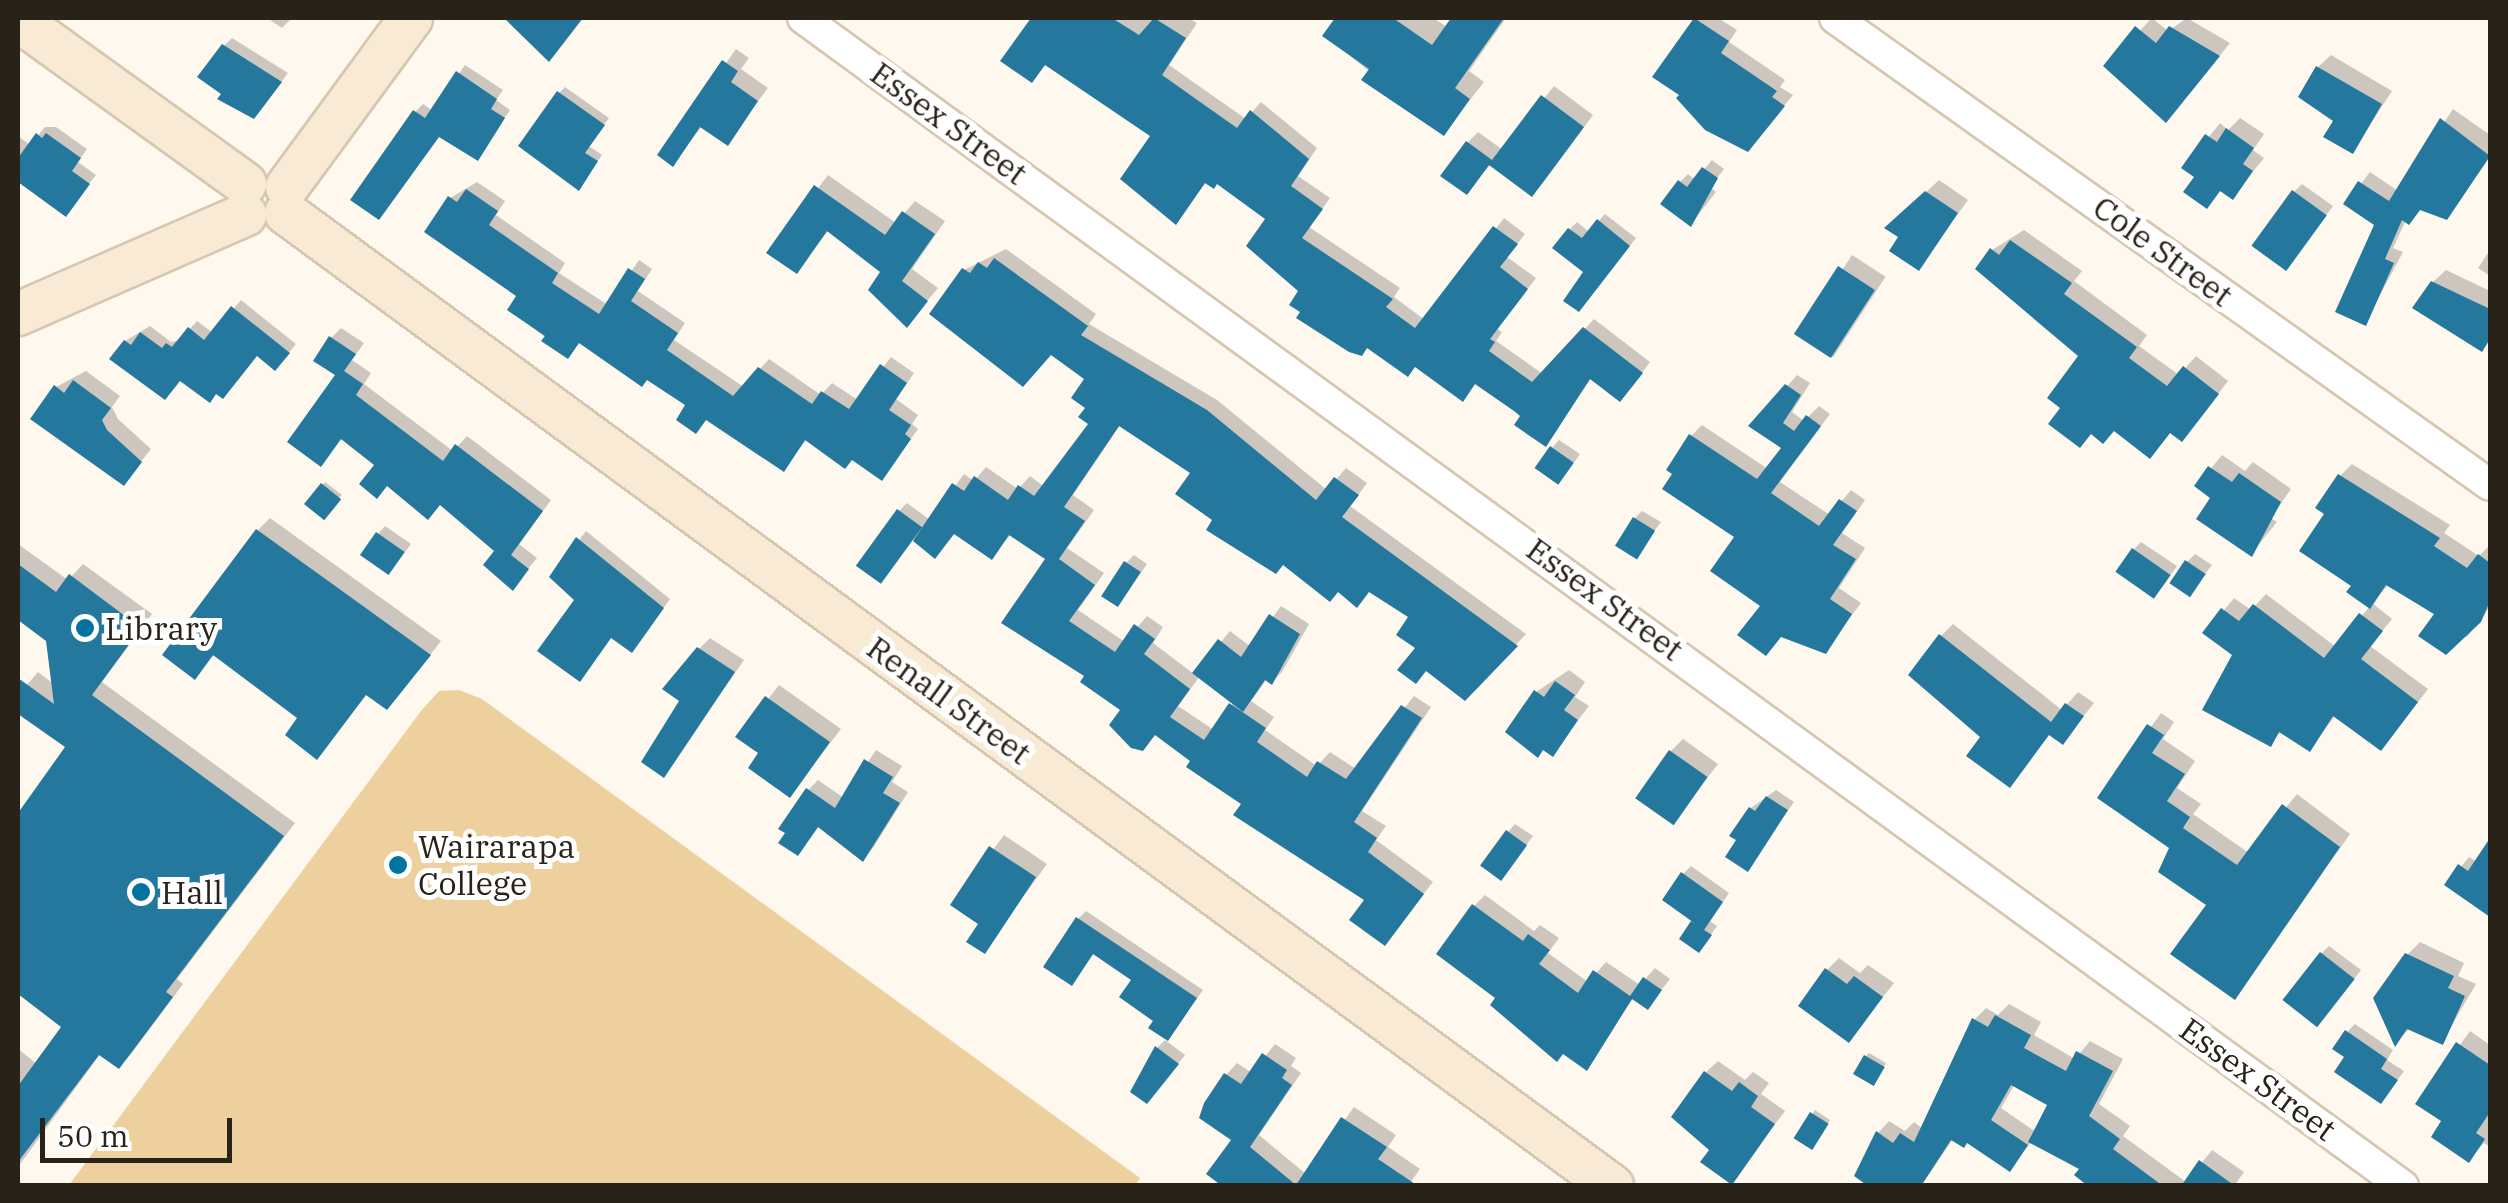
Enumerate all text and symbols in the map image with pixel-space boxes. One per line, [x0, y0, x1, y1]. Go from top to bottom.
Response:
street label: Essex Street [863, 53, 1035, 193]
street label: Cole Street [2086, 188, 2240, 314]
street label: Essex Street [1519, 529, 1691, 669]
place label: Library [105, 609, 217, 647]
marker: Library [74, 617, 96, 639]
street label: Renall Street [860, 628, 1038, 772]
place label: Wairarapa College [418, 828, 575, 903]
marker: Wairarapa College [387, 854, 409, 876]
place label: Hall [161, 873, 223, 911]
marker: Hall [130, 881, 152, 903]
street label: Essex Street [2172, 1009, 2344, 1149]
scale bar [45, 1098, 238, 1160]
text: 50 m [57, 1116, 129, 1155]

